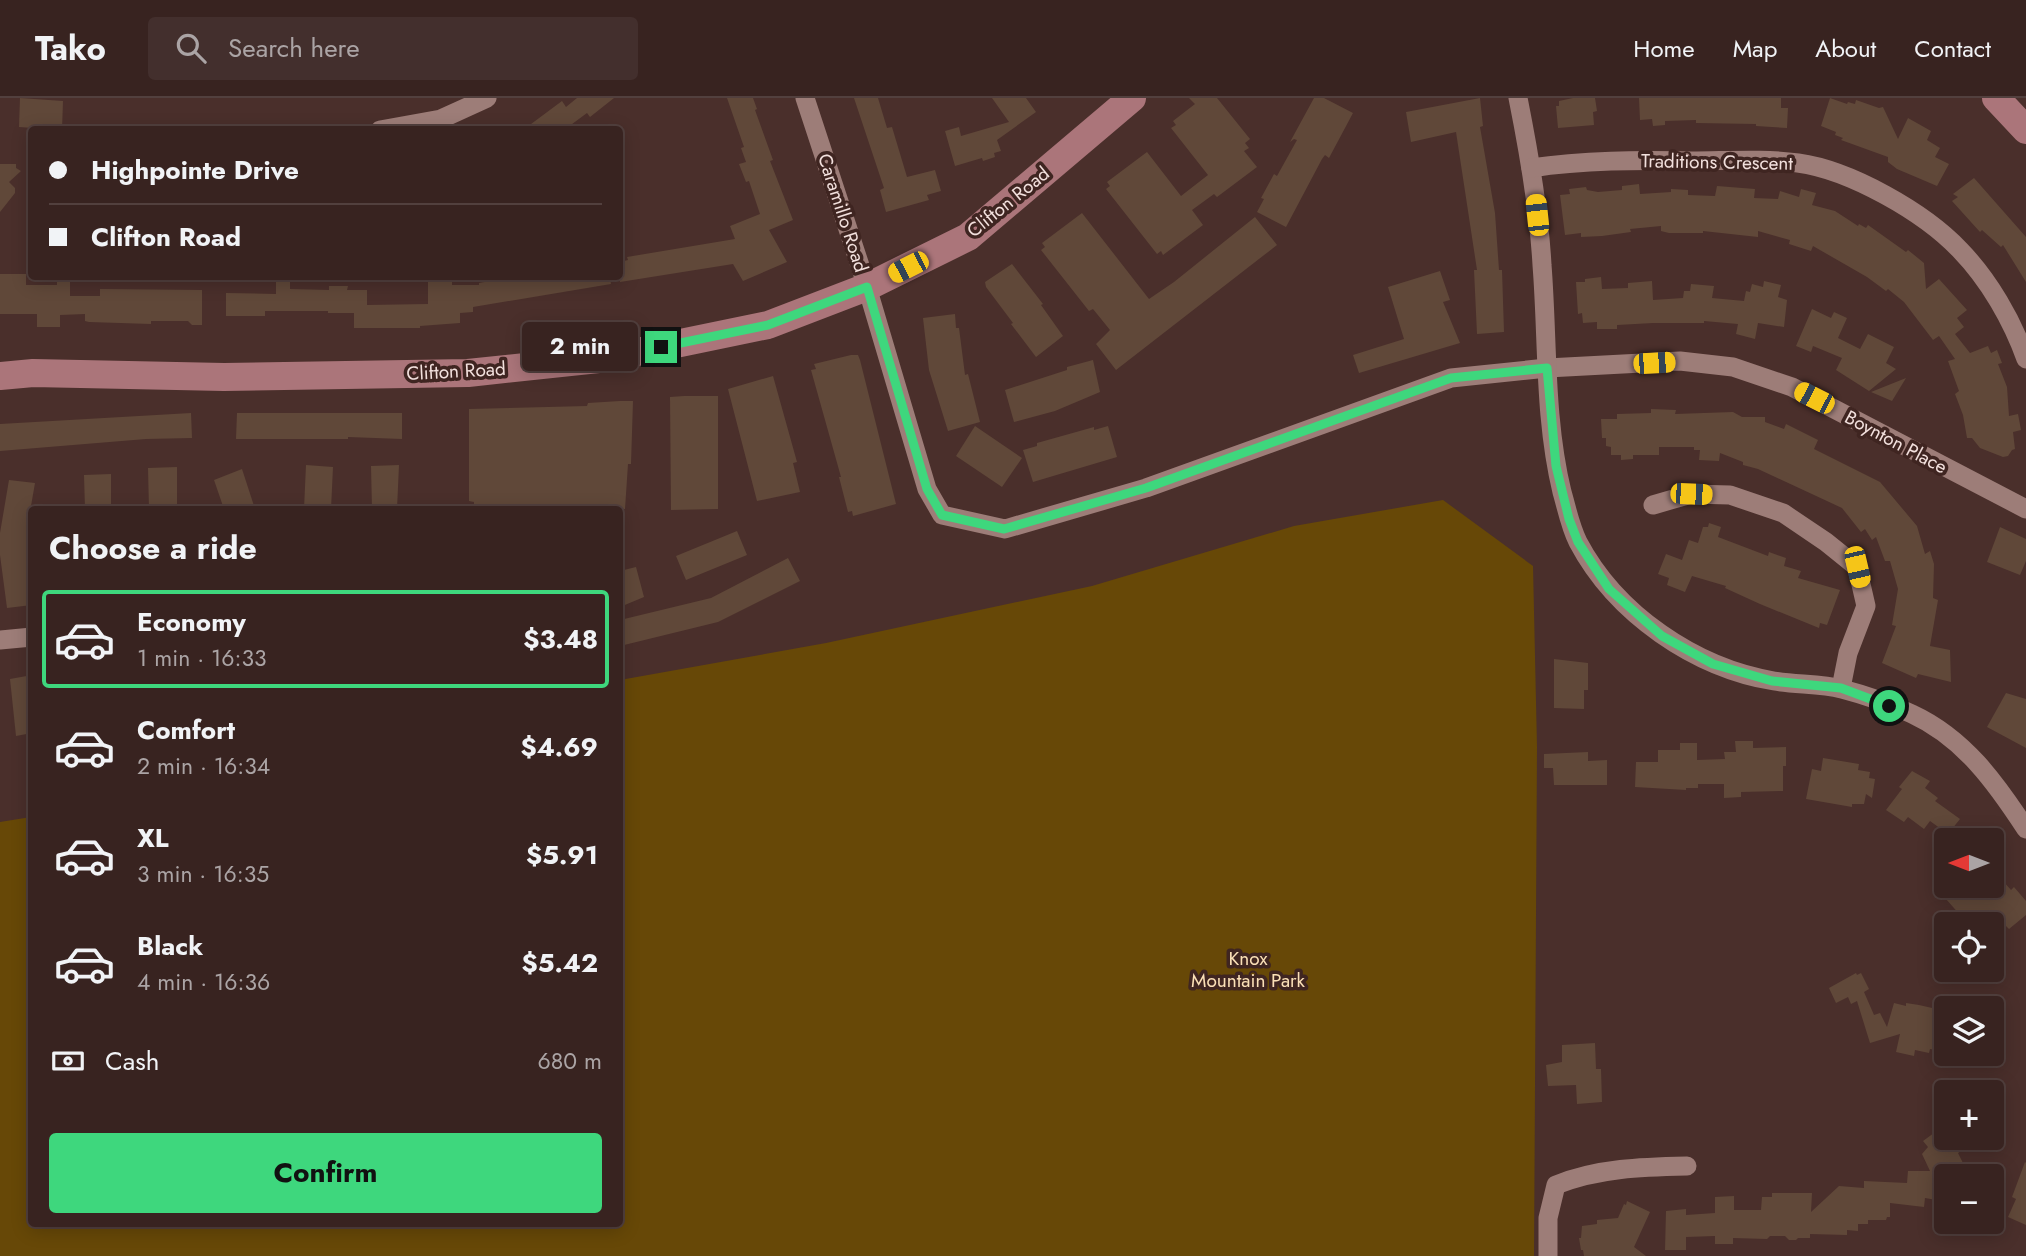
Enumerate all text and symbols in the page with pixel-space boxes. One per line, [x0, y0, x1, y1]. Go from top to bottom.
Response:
search box [148, 17, 638, 80]
text: Tako [35, 25, 106, 72]
icon: search [172, 29, 210, 67]
text: Search here [228, 29, 360, 67]
text: Home [1633, 31, 1695, 66]
text: Map [1733, 31, 1777, 66]
text: About [1815, 31, 1876, 66]
text: Contact [1914, 31, 1991, 66]
street label: Traditions Crescent [1641, 147, 1794, 177]
street label: Caramillo Road [811, 150, 875, 276]
text: Highpointe Drive [91, 151, 299, 189]
street label: Clifton Road [961, 160, 1055, 244]
car [1525, 193, 1550, 237]
text: Clifton Road [91, 218, 241, 256]
car [885, 248, 932, 286]
callout: 2 min [521, 322, 636, 372]
text: 2 min [550, 329, 610, 363]
route end [645, 331, 677, 363]
car [1633, 351, 1676, 375]
street label: Clifton Road [406, 355, 506, 387]
car [1791, 379, 1838, 417]
street label: Boynton Place [1840, 404, 1952, 480]
car [1670, 483, 1713, 505]
text: Choose a ride [49, 525, 257, 571]
car [1843, 544, 1872, 590]
text: Economy [137, 603, 246, 641]
icon: car [53, 608, 116, 671]
text: $3.48 [523, 620, 598, 658]
text: 1 min · 16:33 [137, 641, 267, 675]
route start [1873, 690, 1905, 722]
text: Comfort [137, 711, 235, 749]
icon: car [53, 716, 116, 779]
text: $4.69 [521, 728, 598, 766]
text: 2 min · 16:34 [137, 749, 270, 783]
text: XL [137, 819, 169, 857]
icon: car [53, 824, 116, 887]
north arrow [1934, 828, 2004, 898]
map controls [1934, 828, 2004, 1234]
text: $5.91 [526, 836, 598, 874]
text: 3 min · 16:35 [137, 857, 269, 891]
button: locate [1934, 912, 2004, 982]
text: Black [137, 927, 203, 965]
icon: car [53, 932, 116, 995]
text: $5.42 [521, 944, 598, 982]
park label: Knox Mountain Park [1191, 945, 1306, 994]
text: 4 min · 16:36 [137, 965, 270, 999]
button: layers [1934, 996, 2004, 1066]
icon: cash [49, 1042, 87, 1080]
text: Cash [105, 1042, 159, 1080]
text: 680 m [538, 1044, 602, 1078]
button: + [1934, 1080, 2004, 1150]
button: Confirm [49, 1133, 602, 1213]
button: − [1934, 1164, 2004, 1234]

